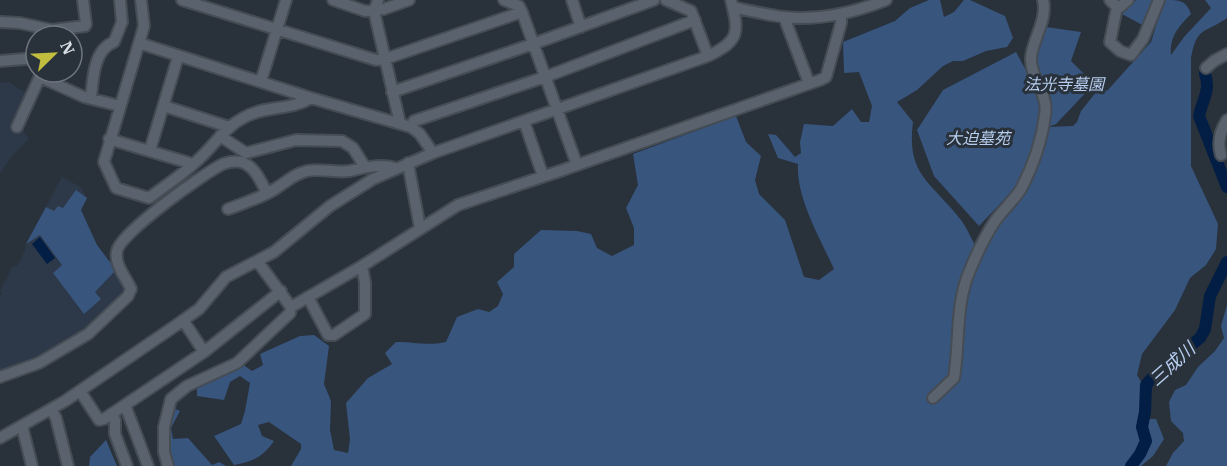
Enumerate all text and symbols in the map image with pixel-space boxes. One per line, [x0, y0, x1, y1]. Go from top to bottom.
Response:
north arrow [24, 24, 84, 84]
text: N [56, 38, 79, 58]
park label: 法光寺墓園 [1024, 74, 1106, 94]
park label: 大迫墓苑 [946, 128, 1013, 148]
water label: 三成川 [1144, 336, 1201, 391]

